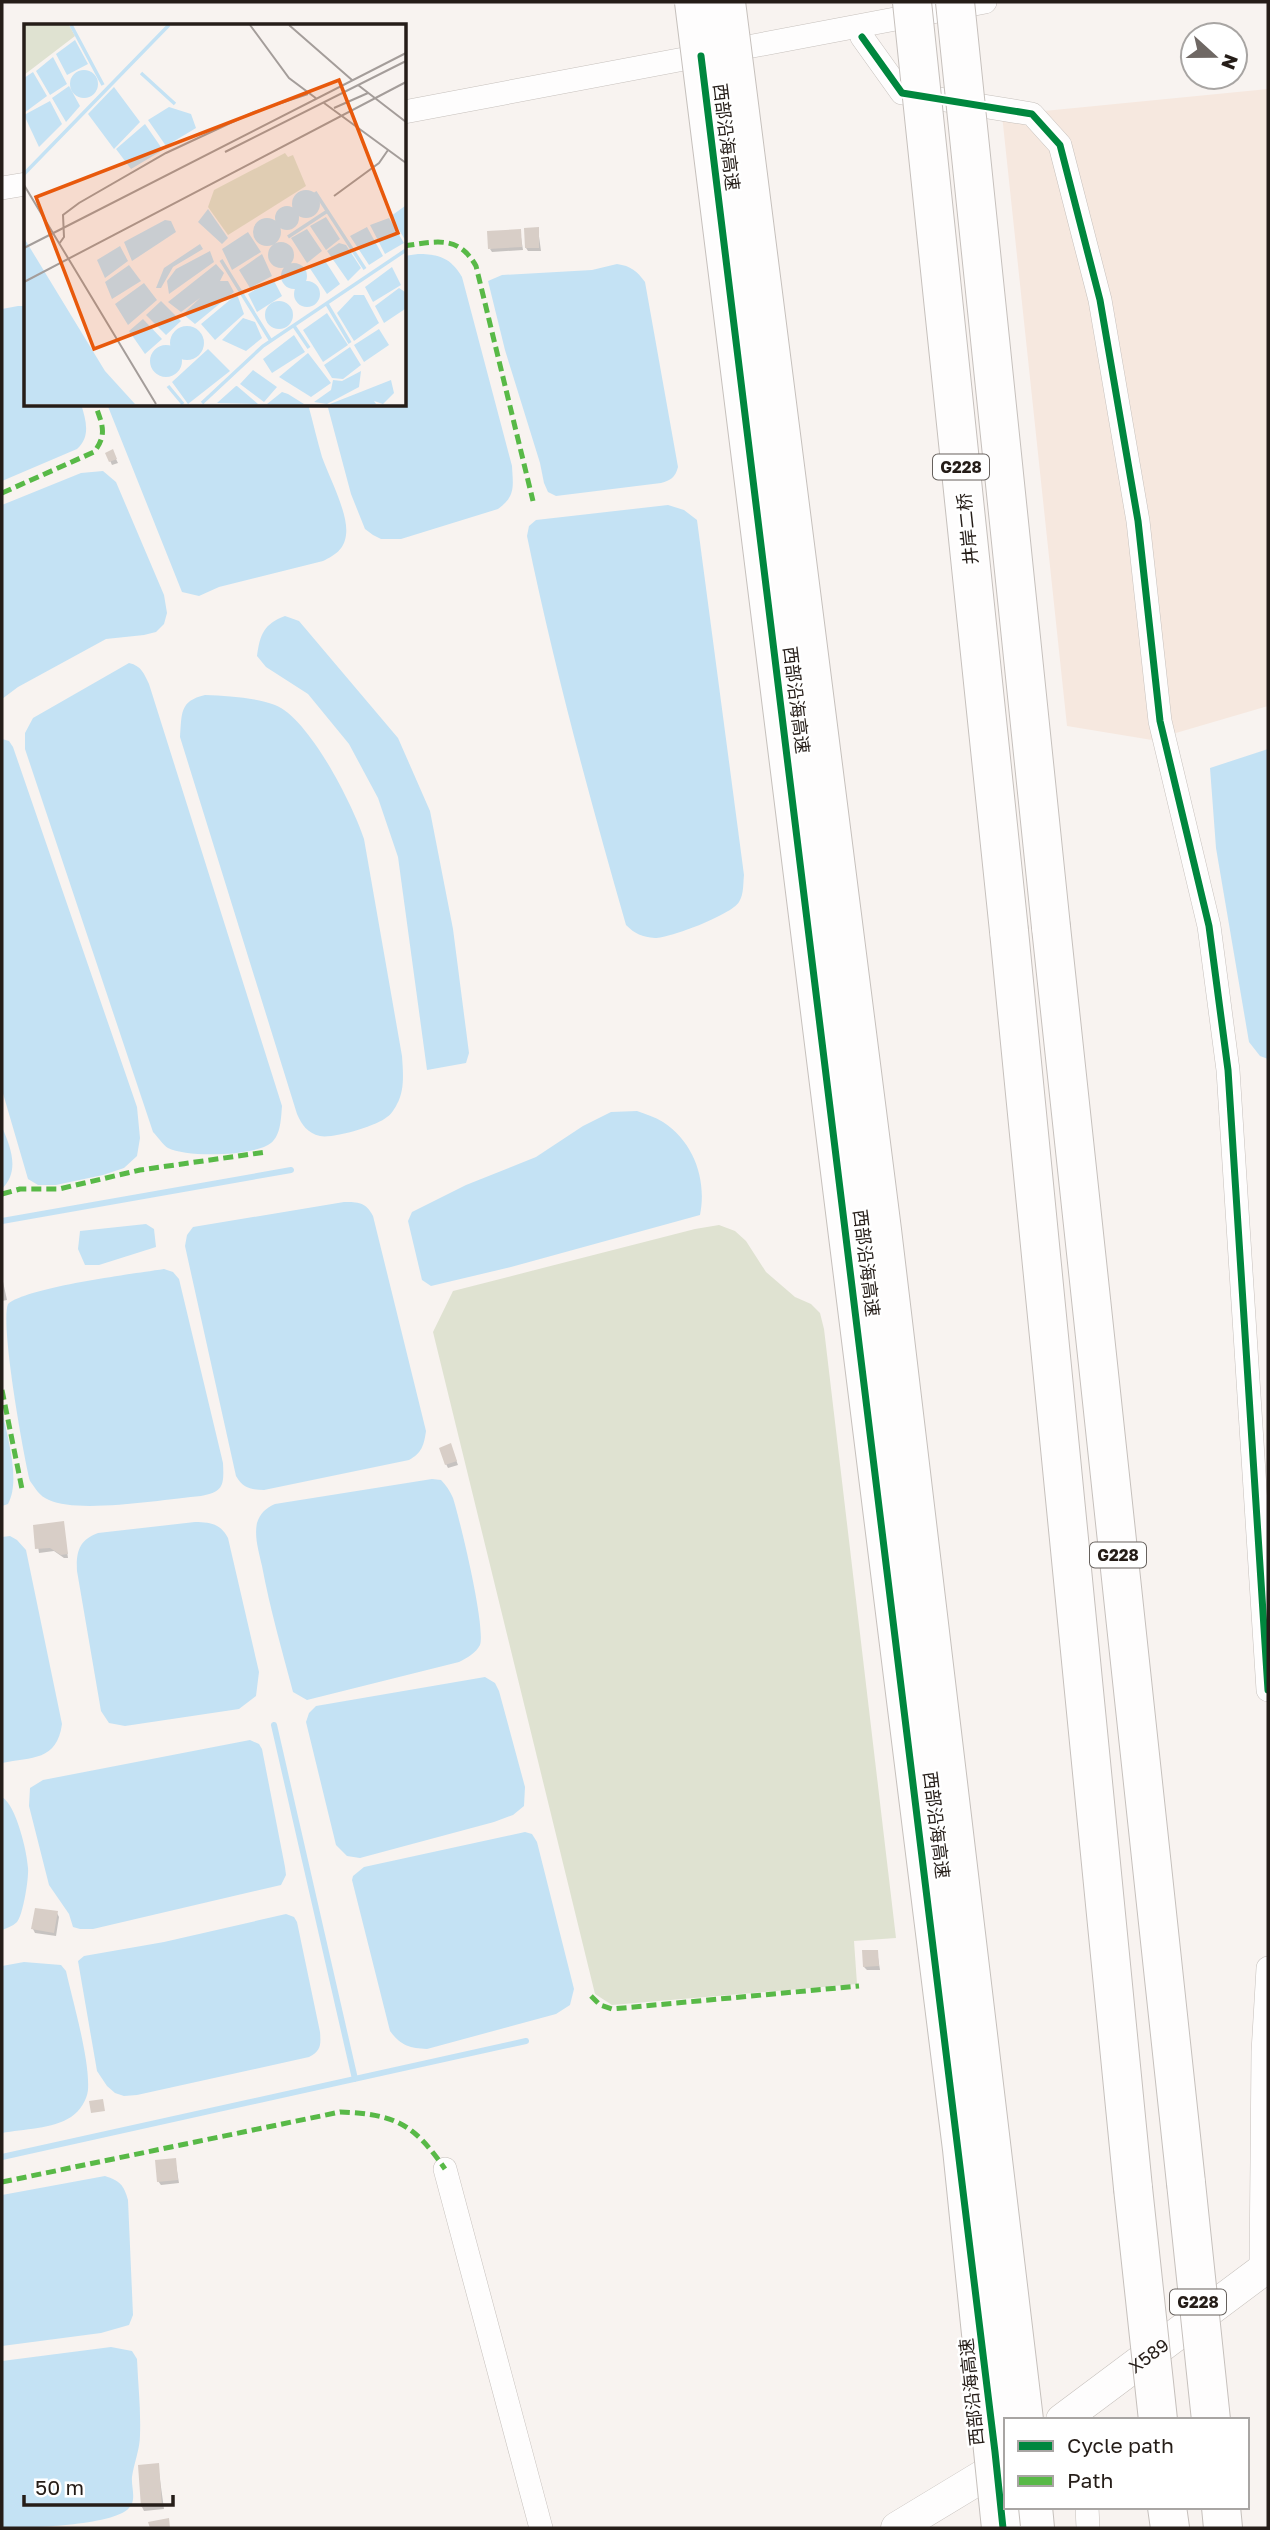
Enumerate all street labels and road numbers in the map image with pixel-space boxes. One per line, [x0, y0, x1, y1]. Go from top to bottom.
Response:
street label: 西部沿海高速 [710, 82, 744, 192]
road number: G228 [933, 454, 989, 480]
street label: 井岸二桥 [952, 492, 982, 566]
street label: 西部沿海高速 [780, 645, 814, 755]
street label: 西部沿海高速 [850, 1208, 884, 1318]
road number: G228 [1090, 1542, 1146, 1568]
street label: 西部沿海高速 [920, 1770, 954, 1880]
road number: G228 [1170, 2290, 1226, 2314]
street label: X589 [1124, 2333, 1173, 2377]
street label: 西部沿海高速 [954, 2337, 988, 2447]

